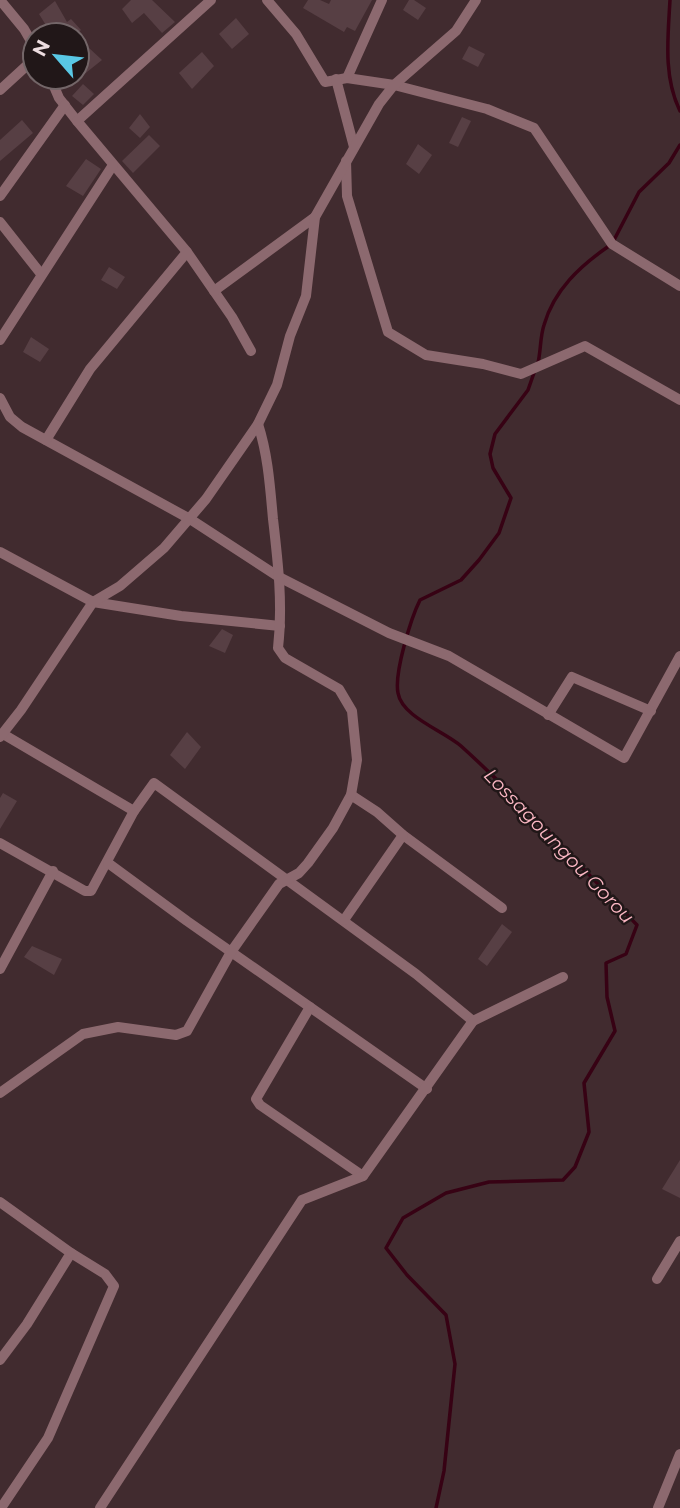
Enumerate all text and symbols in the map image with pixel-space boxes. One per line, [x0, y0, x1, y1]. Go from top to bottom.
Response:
north arrow [21, 21, 91, 91]
text: N [28, 36, 55, 60]
water label: Lossagoungou Gorou [479, 764, 639, 928]

